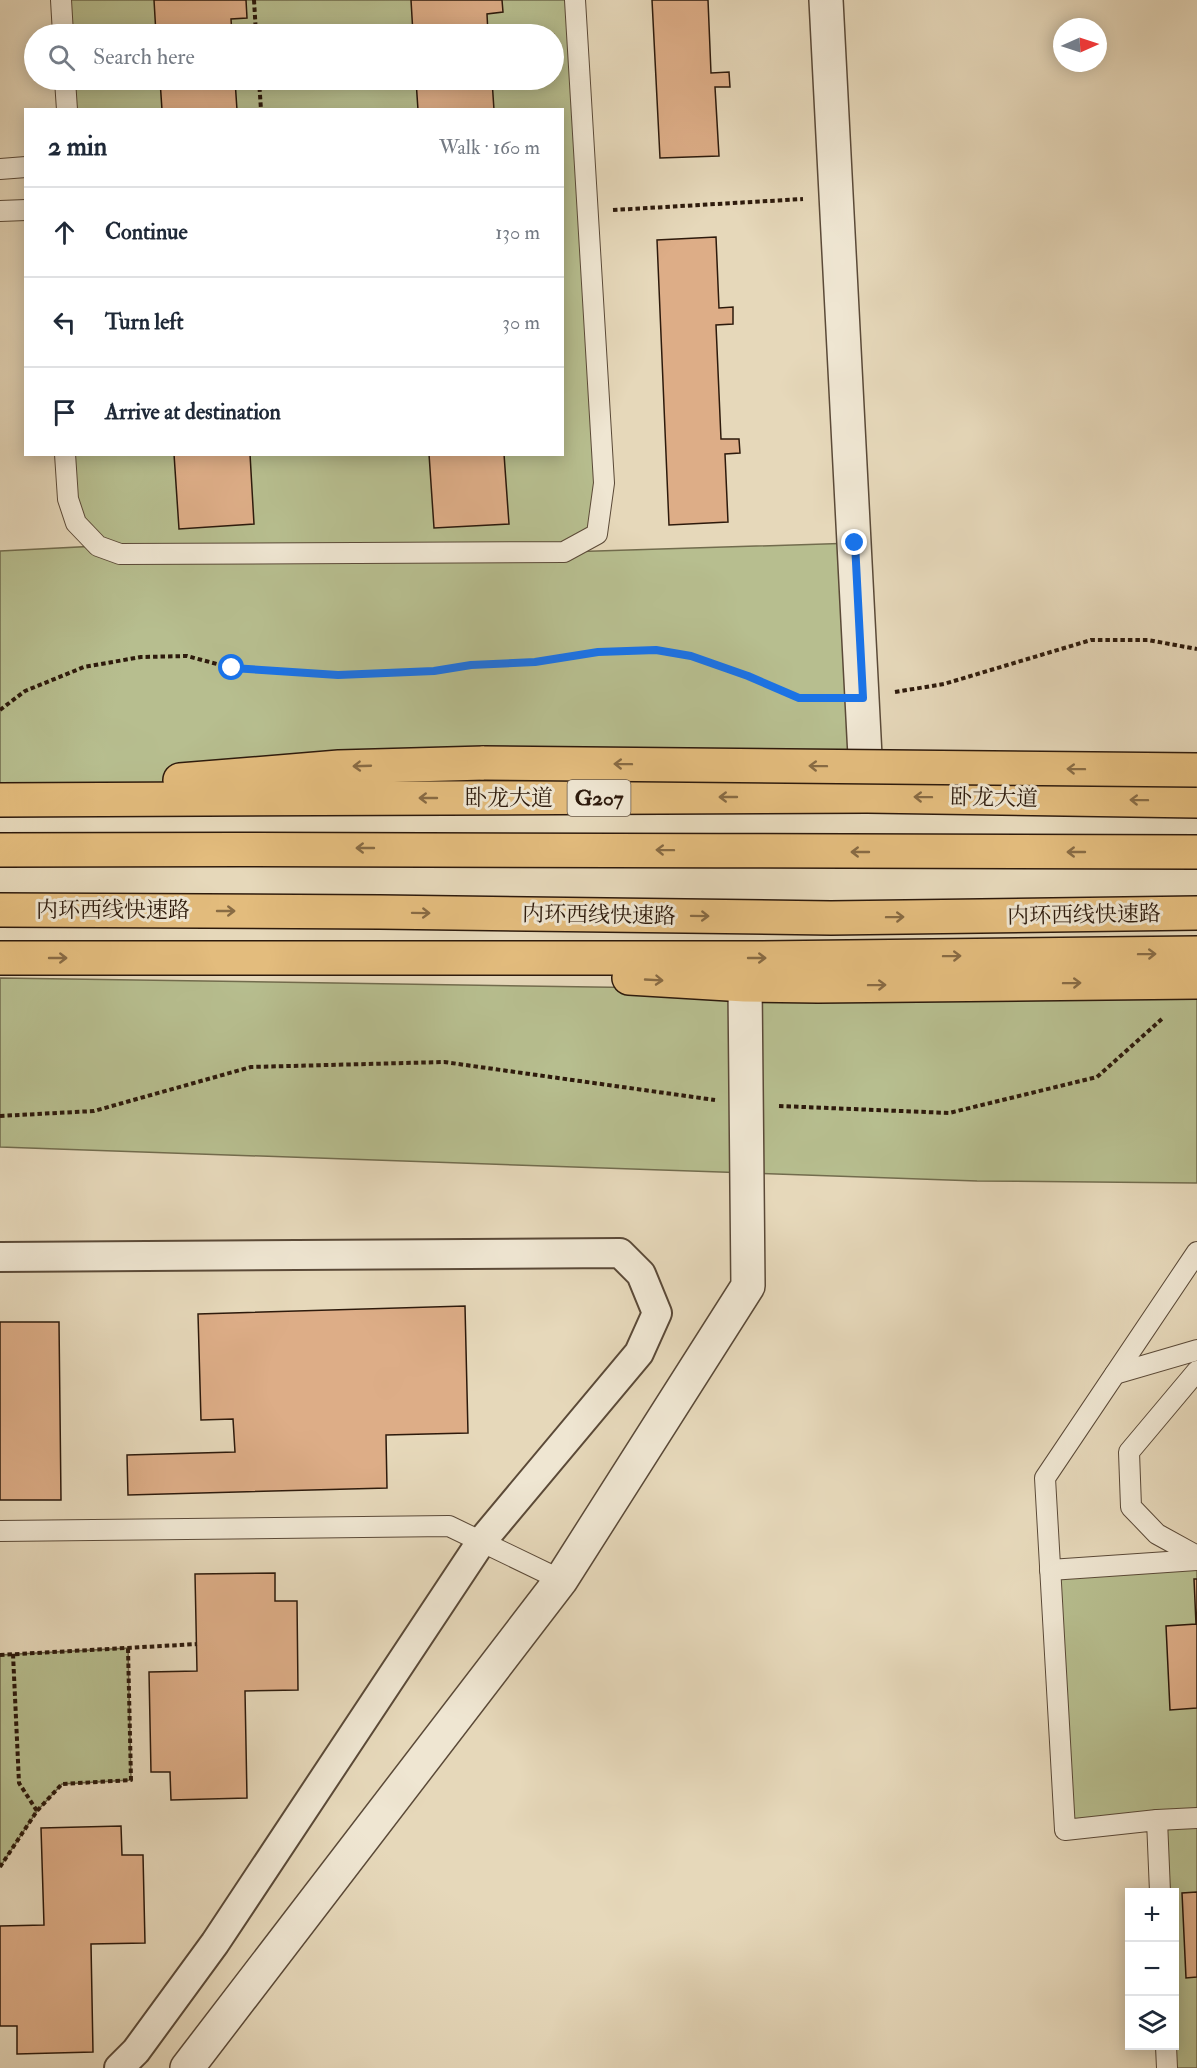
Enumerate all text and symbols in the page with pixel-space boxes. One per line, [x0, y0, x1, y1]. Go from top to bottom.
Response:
north arrow [1053, 18, 1107, 72]
search box [24, 24, 564, 90]
icon: search [45, 41, 78, 74]
text: Search here [93, 43, 195, 71]
text: 2 min [48, 131, 107, 163]
text: Walk · 160 m [439, 135, 540, 160]
icon: ahead [48, 216, 81, 249]
text: Continue [105, 218, 188, 246]
text: 130 m [495, 220, 540, 245]
icon: left [48, 306, 81, 339]
text: Turn left [105, 308, 184, 336]
text: 30 m [502, 310, 540, 335]
icon: arrive [48, 396, 81, 429]
text: Arrive at destination [105, 398, 281, 426]
route end [841, 529, 867, 555]
route start [218, 654, 244, 680]
one-way arrow [613, 759, 633, 770]
one-way arrow [353, 761, 373, 772]
one-way arrow [808, 761, 828, 772]
one-way arrow [1066, 763, 1086, 775]
road number: G207 [568, 780, 630, 816]
street label: 卧龙大道 [950, 783, 1038, 813]
street label: 卧龙大道 [465, 784, 553, 812]
one-way arrow [718, 791, 738, 803]
one-way arrow [913, 791, 933, 803]
one-way arrow [418, 792, 438, 804]
one-way arrow [1129, 794, 1149, 806]
one-way arrow [355, 842, 375, 854]
one-way arrow [655, 845, 675, 856]
one-way arrow [850, 846, 870, 858]
one-way arrow [1066, 846, 1086, 858]
street label: 内环西线快速路 [36, 896, 190, 924]
street label: 内环西线快速路 [522, 900, 676, 930]
street label: 内环西线快速路 [1007, 900, 1161, 930]
one-way arrow [216, 905, 236, 917]
one-way arrow [411, 907, 431, 918]
one-way arrow [690, 911, 710, 922]
one-way arrow [885, 911, 905, 923]
one-way arrow [1137, 948, 1157, 960]
one-way arrow [942, 950, 962, 961]
one-way arrow [48, 952, 68, 964]
one-way arrow [747, 952, 767, 963]
one-way arrow [643, 974, 663, 985]
one-way arrow [1061, 977, 1081, 989]
one-way arrow [866, 980, 886, 991]
map controls [1125, 1888, 1179, 2050]
button: + [1125, 1888, 1179, 1942]
button: − [1125, 1942, 1179, 1996]
button: layers [1125, 1996, 1179, 2050]

